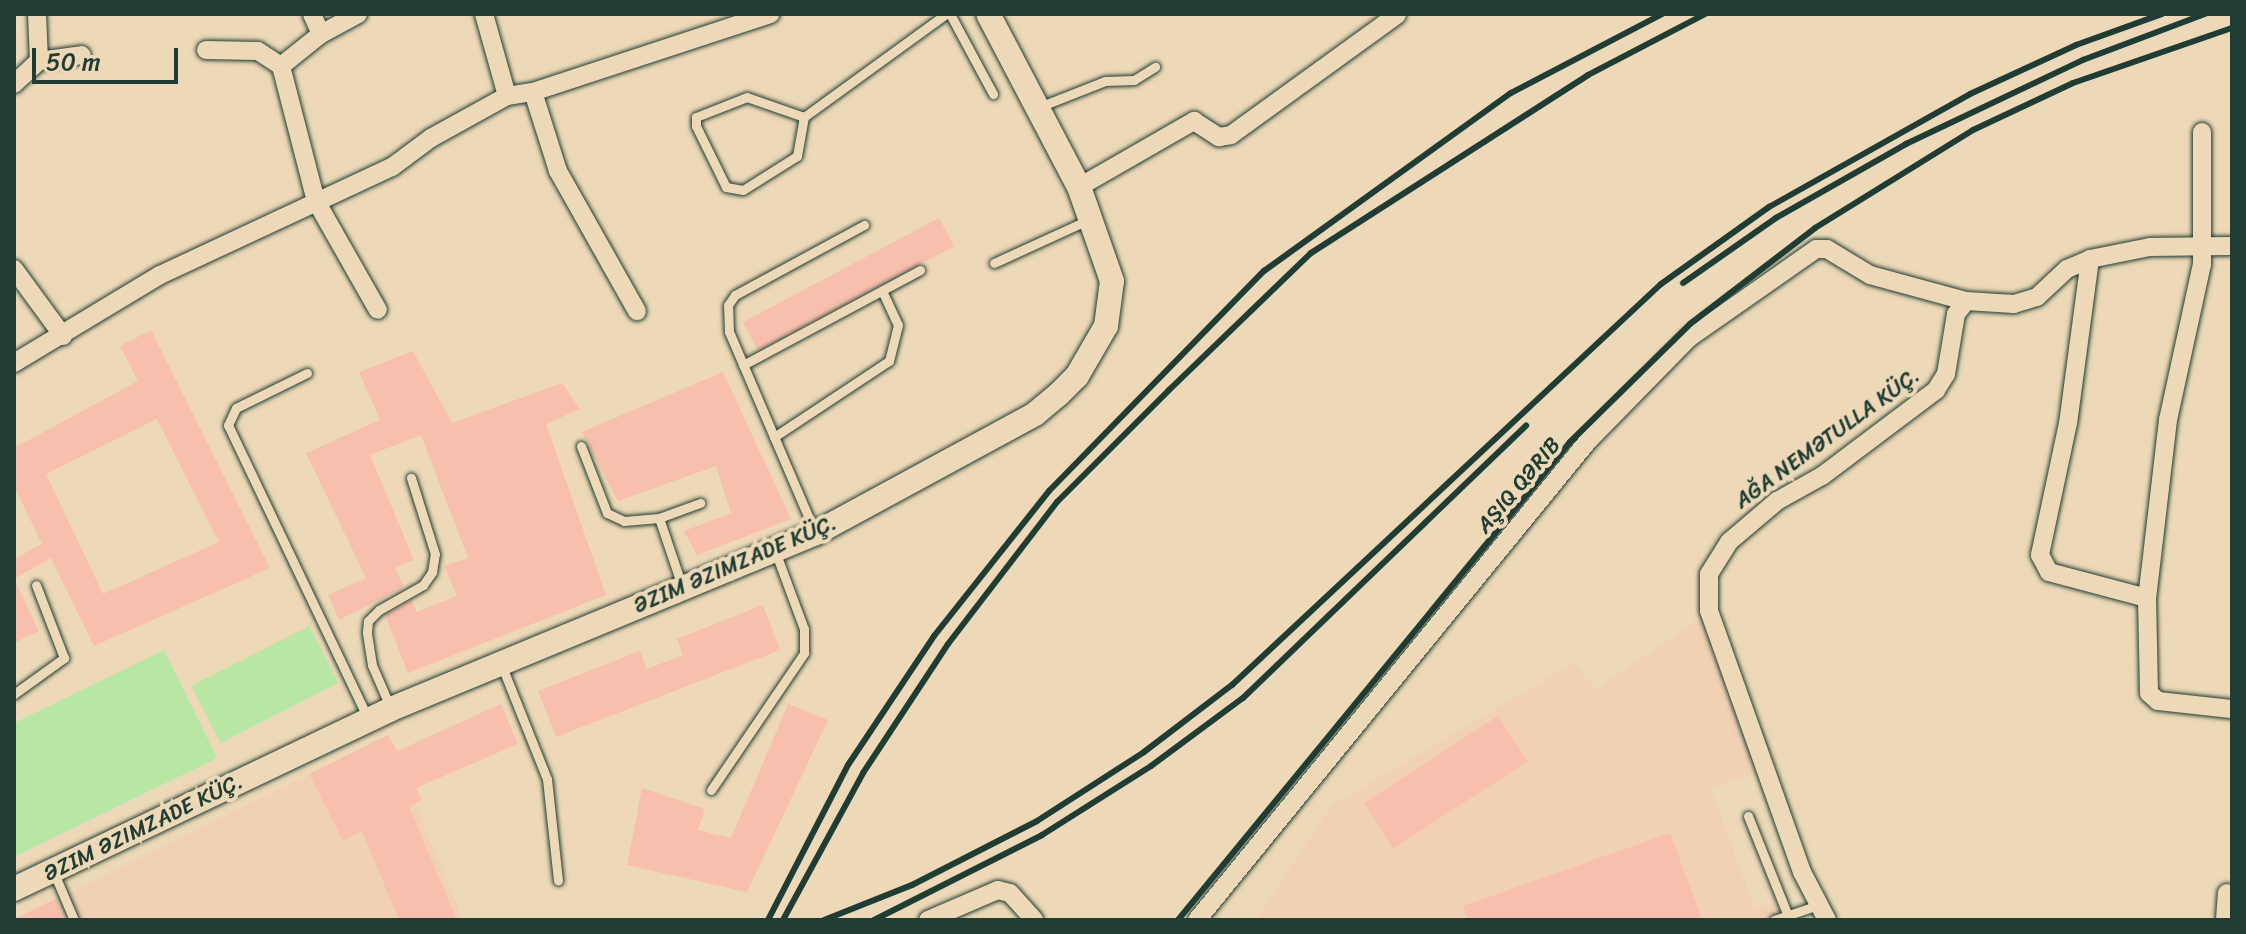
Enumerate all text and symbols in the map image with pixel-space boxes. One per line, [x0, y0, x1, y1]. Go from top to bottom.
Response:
scale bar [36, 32, 182, 82]
text: 50 m [46, 41, 101, 83]
street label: AĞA NEMƏTULLA KÜÇ. [1729, 362, 1925, 514]
street label: AŞIQ QƏRIB [1470, 431, 1566, 539]
street label: ƏZIM ƏZIMZADE KÜÇ. [628, 509, 842, 619]
street label: ƏZIM ƏZIMZADE KÜÇ. [38, 767, 248, 887]

